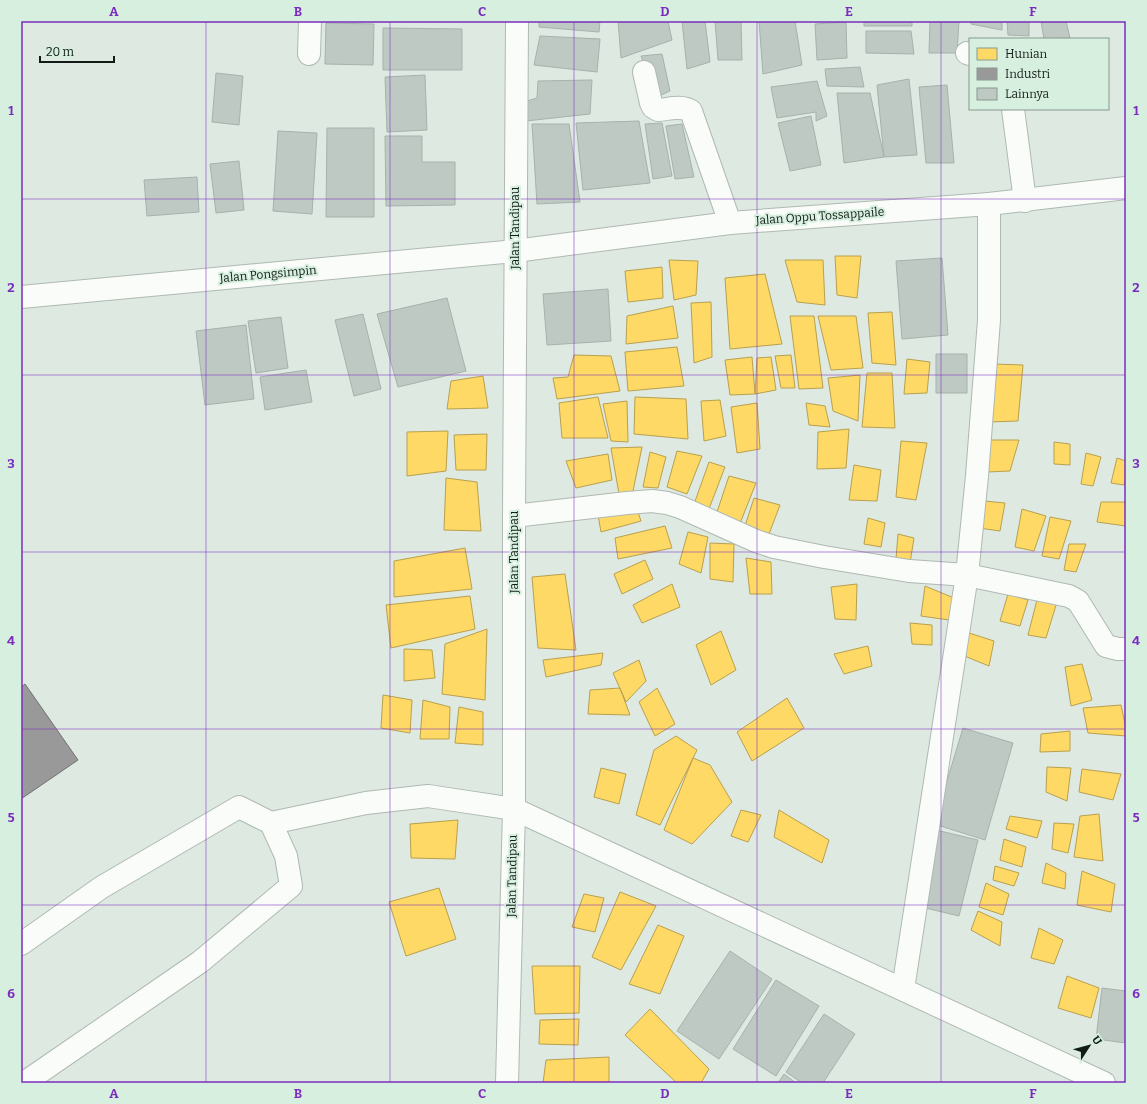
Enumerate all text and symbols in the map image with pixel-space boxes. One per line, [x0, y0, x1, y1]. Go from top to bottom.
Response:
text: A [109, 4, 119, 19]
text: B [294, 4, 302, 19]
text: C [478, 4, 486, 19]
text: D [660, 4, 670, 19]
text: E [845, 4, 853, 19]
text: F [1029, 4, 1037, 19]
scale bar [40, 38, 114, 64]
legend [969, 38, 1109, 110]
text: 20 m [46, 45, 75, 59]
text: Hunian [1005, 47, 1048, 61]
text: Industri [1005, 67, 1051, 81]
text: Lainnya [1005, 87, 1050, 101]
text: 1 [8, 103, 14, 118]
text: 1 [1133, 103, 1139, 118]
street label: Jalan Tandipau [508, 186, 522, 270]
street label: Jalan Oppu Tossappaile [754, 205, 885, 228]
street label: Jalan Pongsimpin [218, 263, 317, 285]
text: 2 [7, 280, 15, 295]
text: 2 [1132, 280, 1140, 295]
text: 3 [7, 456, 15, 471]
text: 3 [1132, 456, 1140, 471]
street label: Jalan Tandipau [507, 510, 521, 594]
text: 4 [7, 633, 15, 648]
text: 4 [1132, 633, 1140, 648]
text: 5 [7, 810, 15, 825]
text: 5 [1132, 810, 1140, 825]
street label: Jalan Tandipau [504, 834, 520, 918]
text: 6 [7, 986, 15, 1001]
text: 6 [1132, 986, 1140, 1001]
north arrow [1069, 1026, 1109, 1066]
text: U [1089, 1033, 1104, 1048]
text: A [109, 1086, 119, 1101]
text: B [294, 1086, 302, 1101]
text: C [478, 1086, 486, 1101]
text: D [660, 1086, 670, 1101]
text: E [845, 1086, 853, 1101]
text: F [1029, 1086, 1037, 1101]

